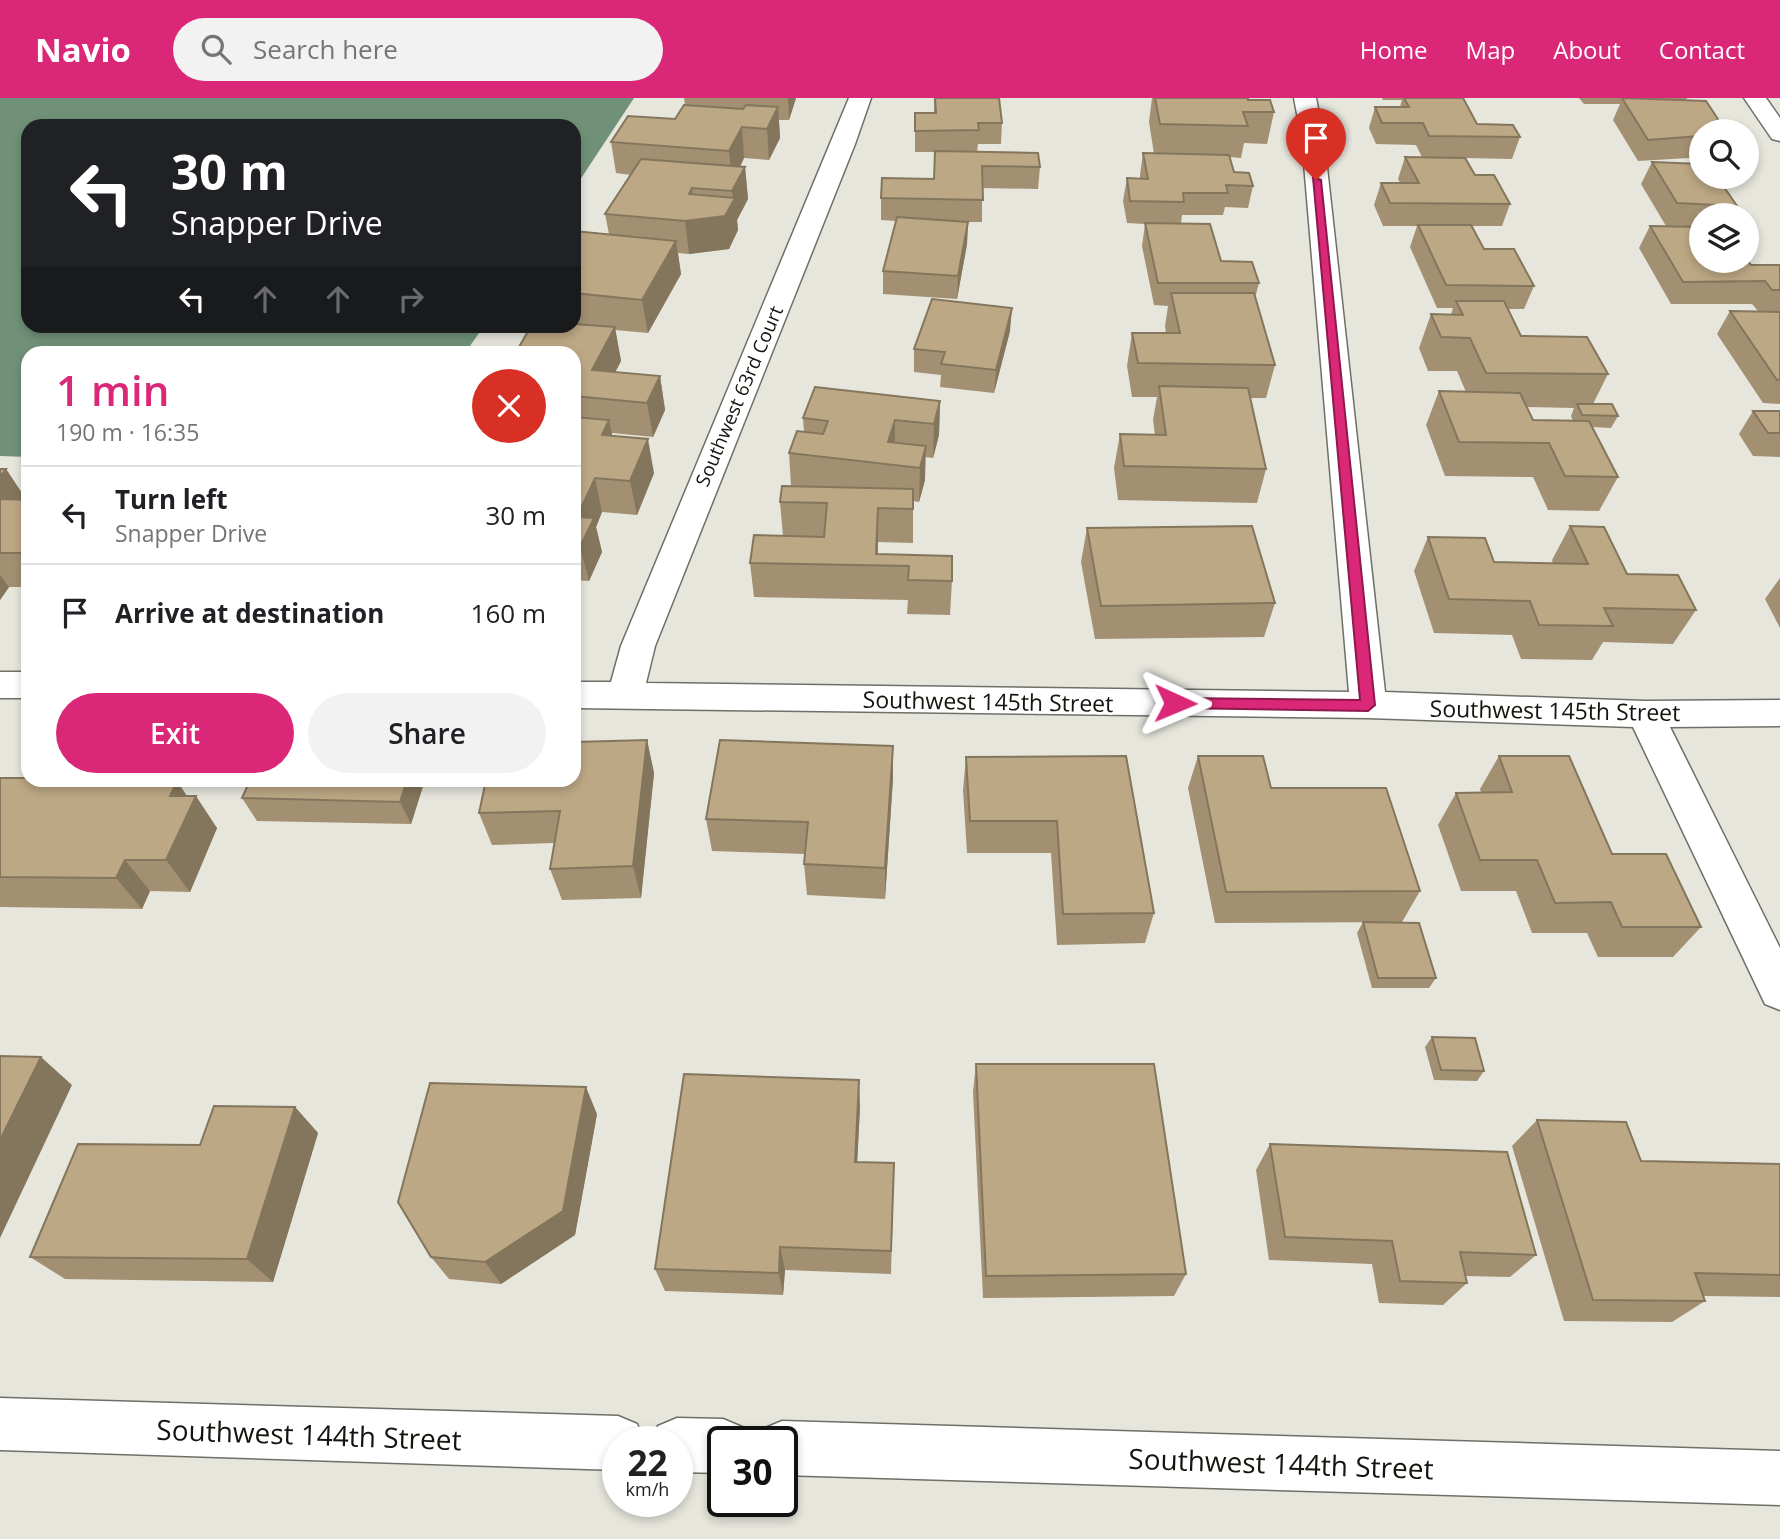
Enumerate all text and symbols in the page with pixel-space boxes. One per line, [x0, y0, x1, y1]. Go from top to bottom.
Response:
search box [173, 18, 663, 81]
text: Navio [35, 27, 131, 72]
icon: search [197, 30, 235, 68]
text: Search here [253, 31, 398, 67]
text: Home [1360, 33, 1428, 66]
text: Map [1466, 33, 1515, 66]
text: About [1553, 33, 1621, 66]
text: Contact [1659, 33, 1745, 66]
pin [1286, 108, 1346, 180]
icon: arrive [1297, 119, 1335, 157]
map controls [1689, 119, 1759, 273]
button: search [1689, 119, 1759, 189]
text: 30 m [171, 138, 288, 204]
icon: left [56, 147, 147, 238]
text: Snapper Drive [171, 201, 383, 244]
button: layers [1689, 203, 1759, 273]
icon: left [173, 280, 211, 318]
icon: ahead [246, 280, 284, 318]
icon: ahead [319, 280, 357, 318]
icon: right [392, 280, 430, 318]
street label: Southwest 63rd Court [689, 302, 789, 490]
text: 1 min [56, 361, 169, 418]
button: close [472, 369, 546, 443]
text: 190 m · 16:35 [56, 416, 199, 448]
text: Turn left [115, 481, 227, 517]
icon: left [56, 496, 94, 534]
text: 30 m [485, 497, 546, 533]
text: Snapper Drive [115, 517, 267, 549]
icon: arrive [56, 594, 94, 632]
text: Arrive at destination [115, 595, 384, 631]
text: 160 m [471, 595, 546, 631]
position arrow [1138, 666, 1212, 740]
street label: Southwest 145th Street [862, 683, 1114, 719]
street label: Southwest 145th Street [1429, 692, 1681, 728]
button: Exit [56, 693, 294, 773]
button: Share [308, 693, 546, 773]
street label: Southwest 144th Street [156, 1410, 462, 1458]
speed limit sign: 30 [707, 1426, 798, 1517]
text: 22 [627, 1439, 668, 1486]
street label: Southwest 144th Street [1128, 1439, 1434, 1487]
text: km/h [626, 1477, 669, 1501]

